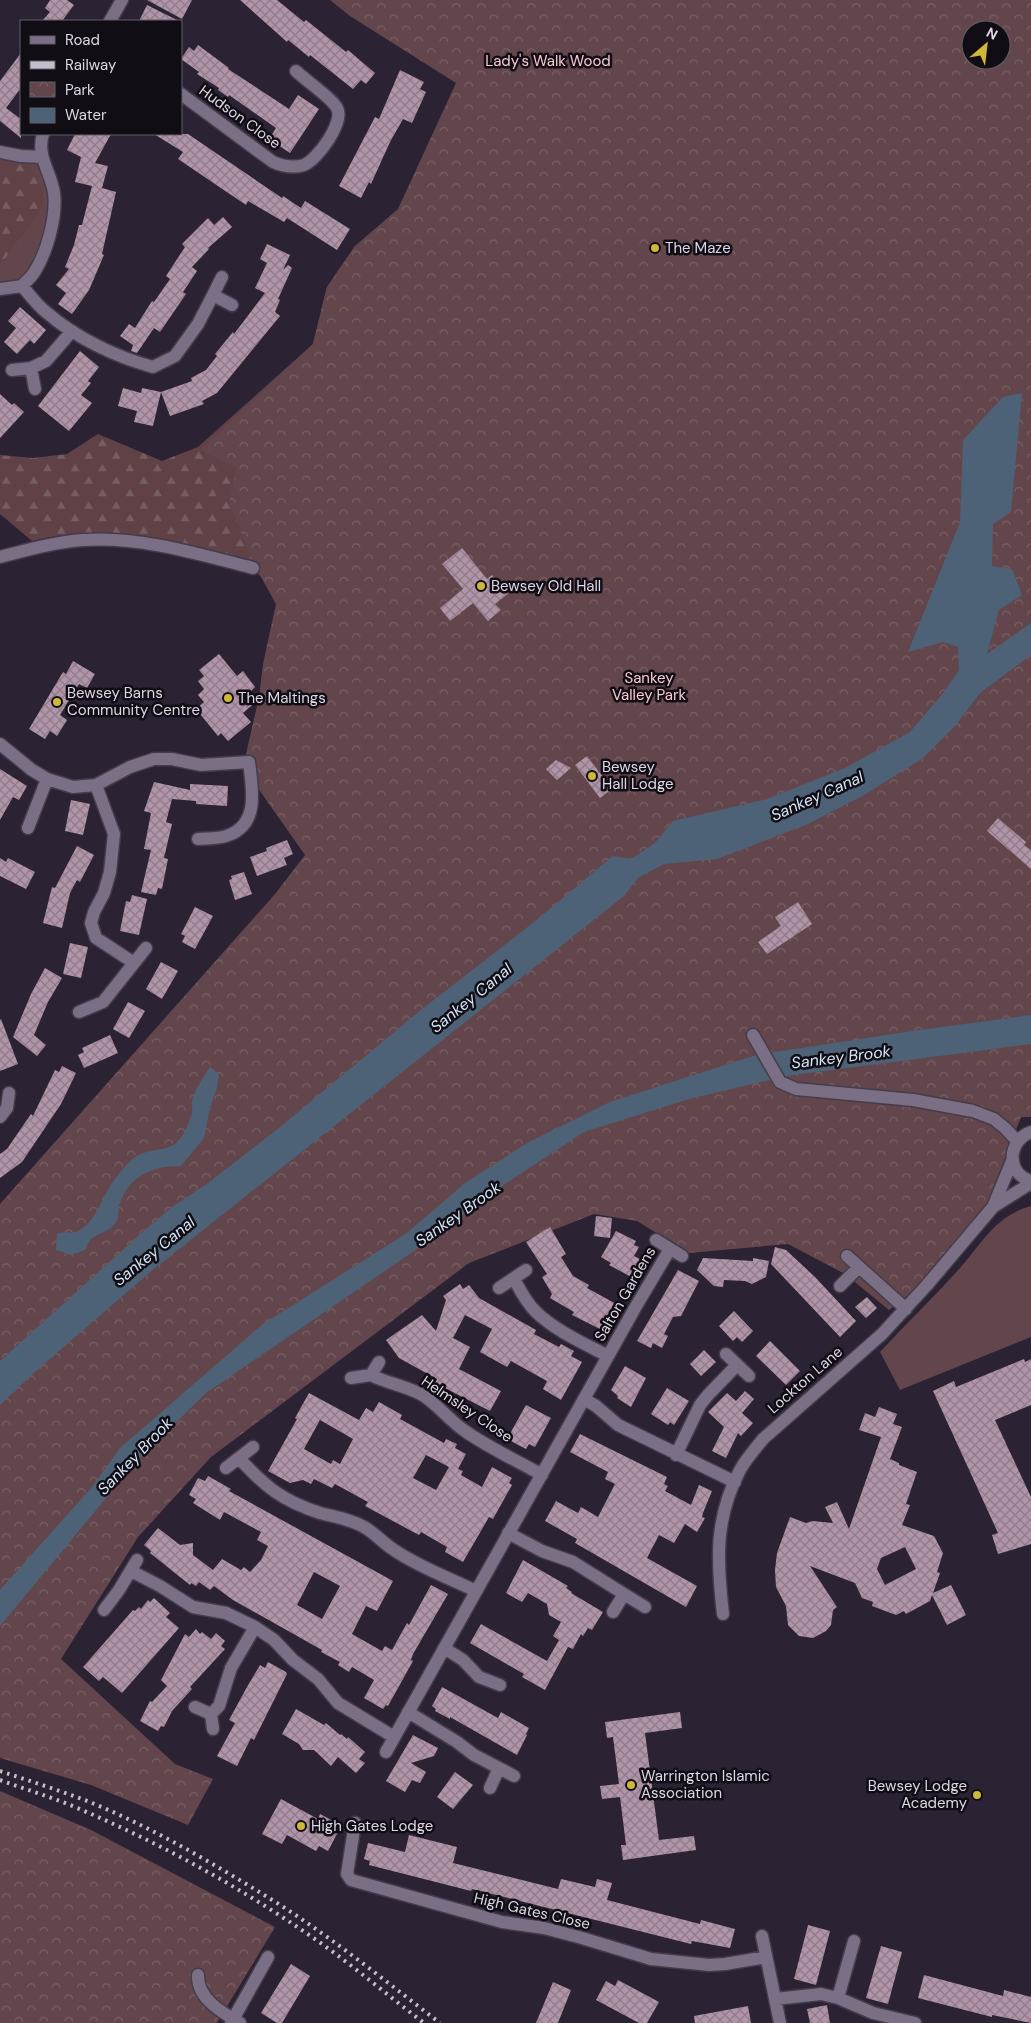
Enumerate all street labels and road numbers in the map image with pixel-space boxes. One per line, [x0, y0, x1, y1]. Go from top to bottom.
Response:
street label: Hudson Close [195, 81, 285, 153]
street label: Salton Gardens [590, 1243, 660, 1345]
street label: Lockton Lane [763, 1342, 847, 1418]
street label: Helmsley Close [418, 1371, 516, 1447]
street label: High Gates Close [472, 1888, 592, 1934]

